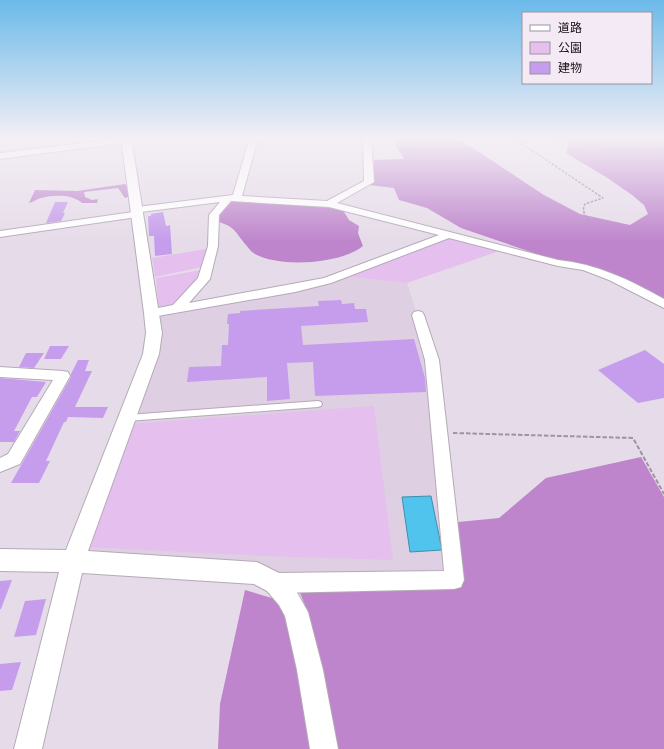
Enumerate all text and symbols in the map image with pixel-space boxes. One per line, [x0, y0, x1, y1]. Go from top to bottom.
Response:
legend [522, 12, 652, 84]
text: 道路 [558, 20, 582, 35]
text: 公園 [558, 40, 582, 55]
text: 建物 [558, 60, 582, 75]

